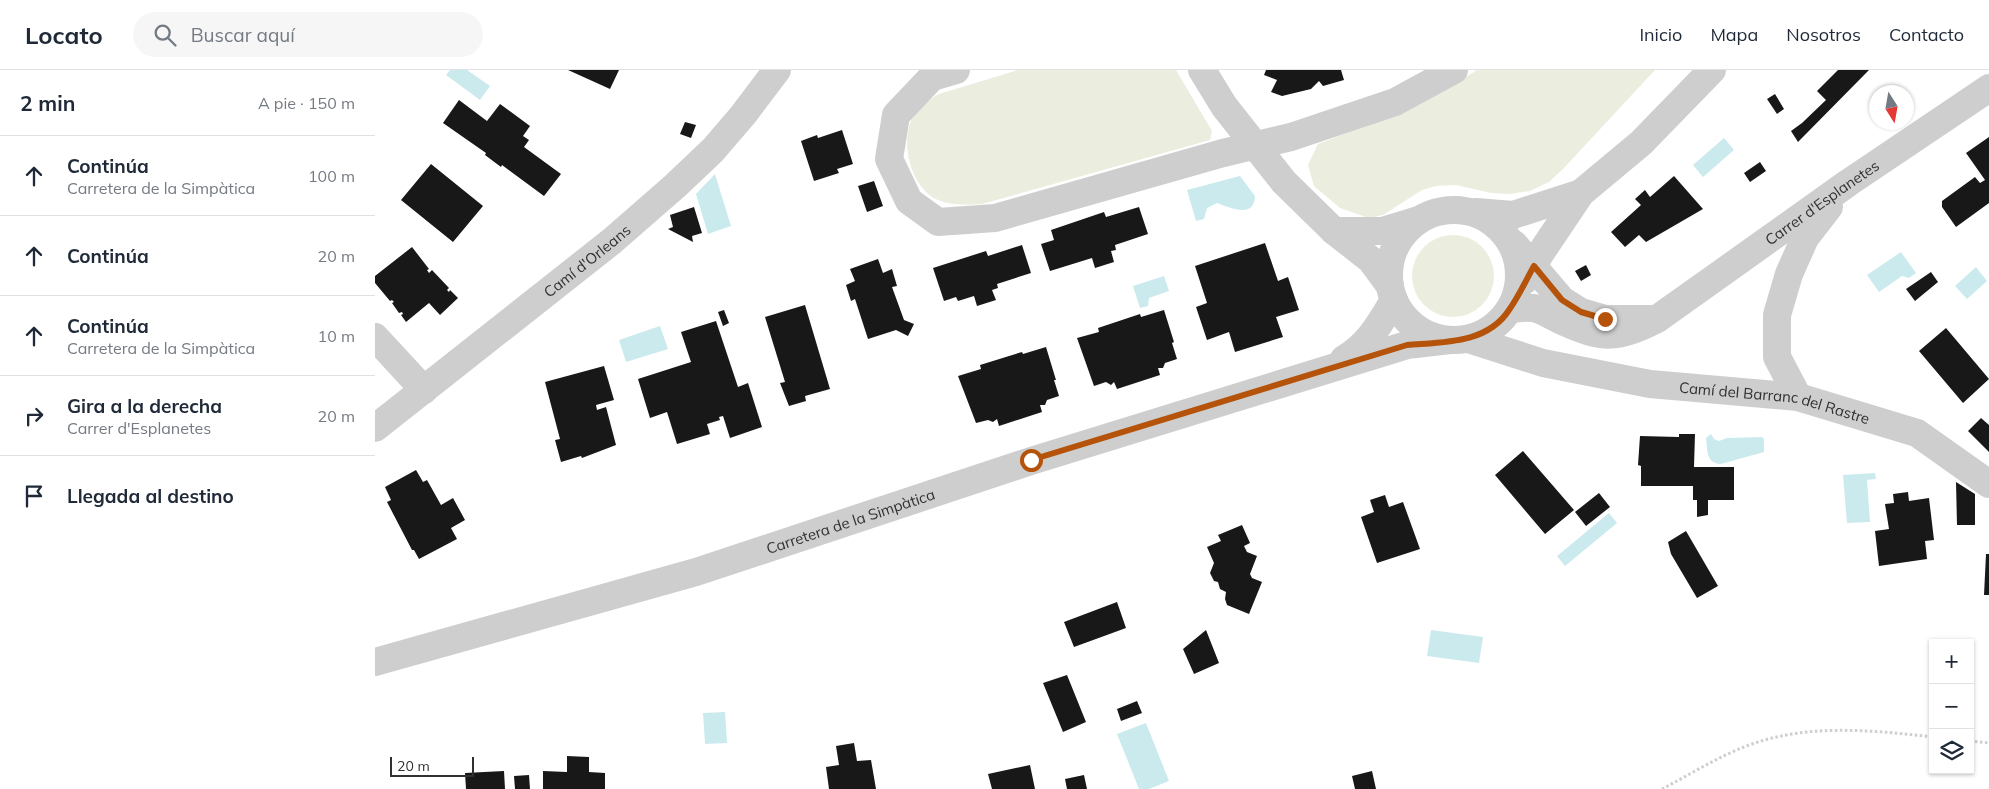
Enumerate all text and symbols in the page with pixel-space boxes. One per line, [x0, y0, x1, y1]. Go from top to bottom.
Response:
search box [133, 12, 483, 57]
text: Locato [25, 20, 103, 50]
icon: search [151, 21, 179, 49]
text: Buscar aquí [191, 23, 295, 47]
text: Inicio [1639, 23, 1682, 46]
text: Mapa [1710, 23, 1758, 46]
text: Nosotros [1786, 23, 1861, 46]
text: Contacto [1889, 23, 1964, 46]
north arrow [1869, 85, 1914, 130]
text: 2 min [20, 90, 75, 116]
text: A pie · 150 m [258, 93, 355, 113]
text: Continúa [67, 154, 149, 178]
street label: Carrer d'Esplanetes [1761, 155, 1882, 249]
icon: ahead [20, 162, 48, 190]
text: 100 m [308, 166, 355, 186]
text: Carretera de la Simpàtica [67, 178, 255, 198]
street label: Camí d'Orleans [539, 220, 634, 301]
icon: ahead [20, 242, 48, 270]
text: Continúa [67, 244, 149, 268]
text: 20 m [318, 246, 355, 266]
route end [1594, 308, 1617, 331]
text: Continúa [67, 314, 149, 338]
icon: ahead [20, 322, 48, 350]
text: 10 m [318, 326, 355, 346]
text: Carretera de la Simpàtica [67, 338, 255, 358]
street label: Camí del Barranc del Rastre [1678, 377, 1872, 428]
text: Gira a la derecha [67, 394, 222, 418]
icon: right [20, 402, 48, 430]
text: 20 m [318, 406, 355, 426]
text: Carrer d'Esplanetes [67, 418, 211, 438]
route start [1020, 449, 1043, 472]
icon: arrive [20, 482, 48, 510]
text: Llegada al destino [67, 484, 234, 508]
street label: Carretera de la Simpàtica [764, 484, 937, 558]
map controls [1929, 639, 1974, 774]
button: + [1929, 639, 1974, 684]
button: − [1929, 684, 1974, 729]
button: layers [1929, 729, 1974, 774]
scale bar [390, 754, 474, 777]
text: 20 m [397, 757, 430, 775]

